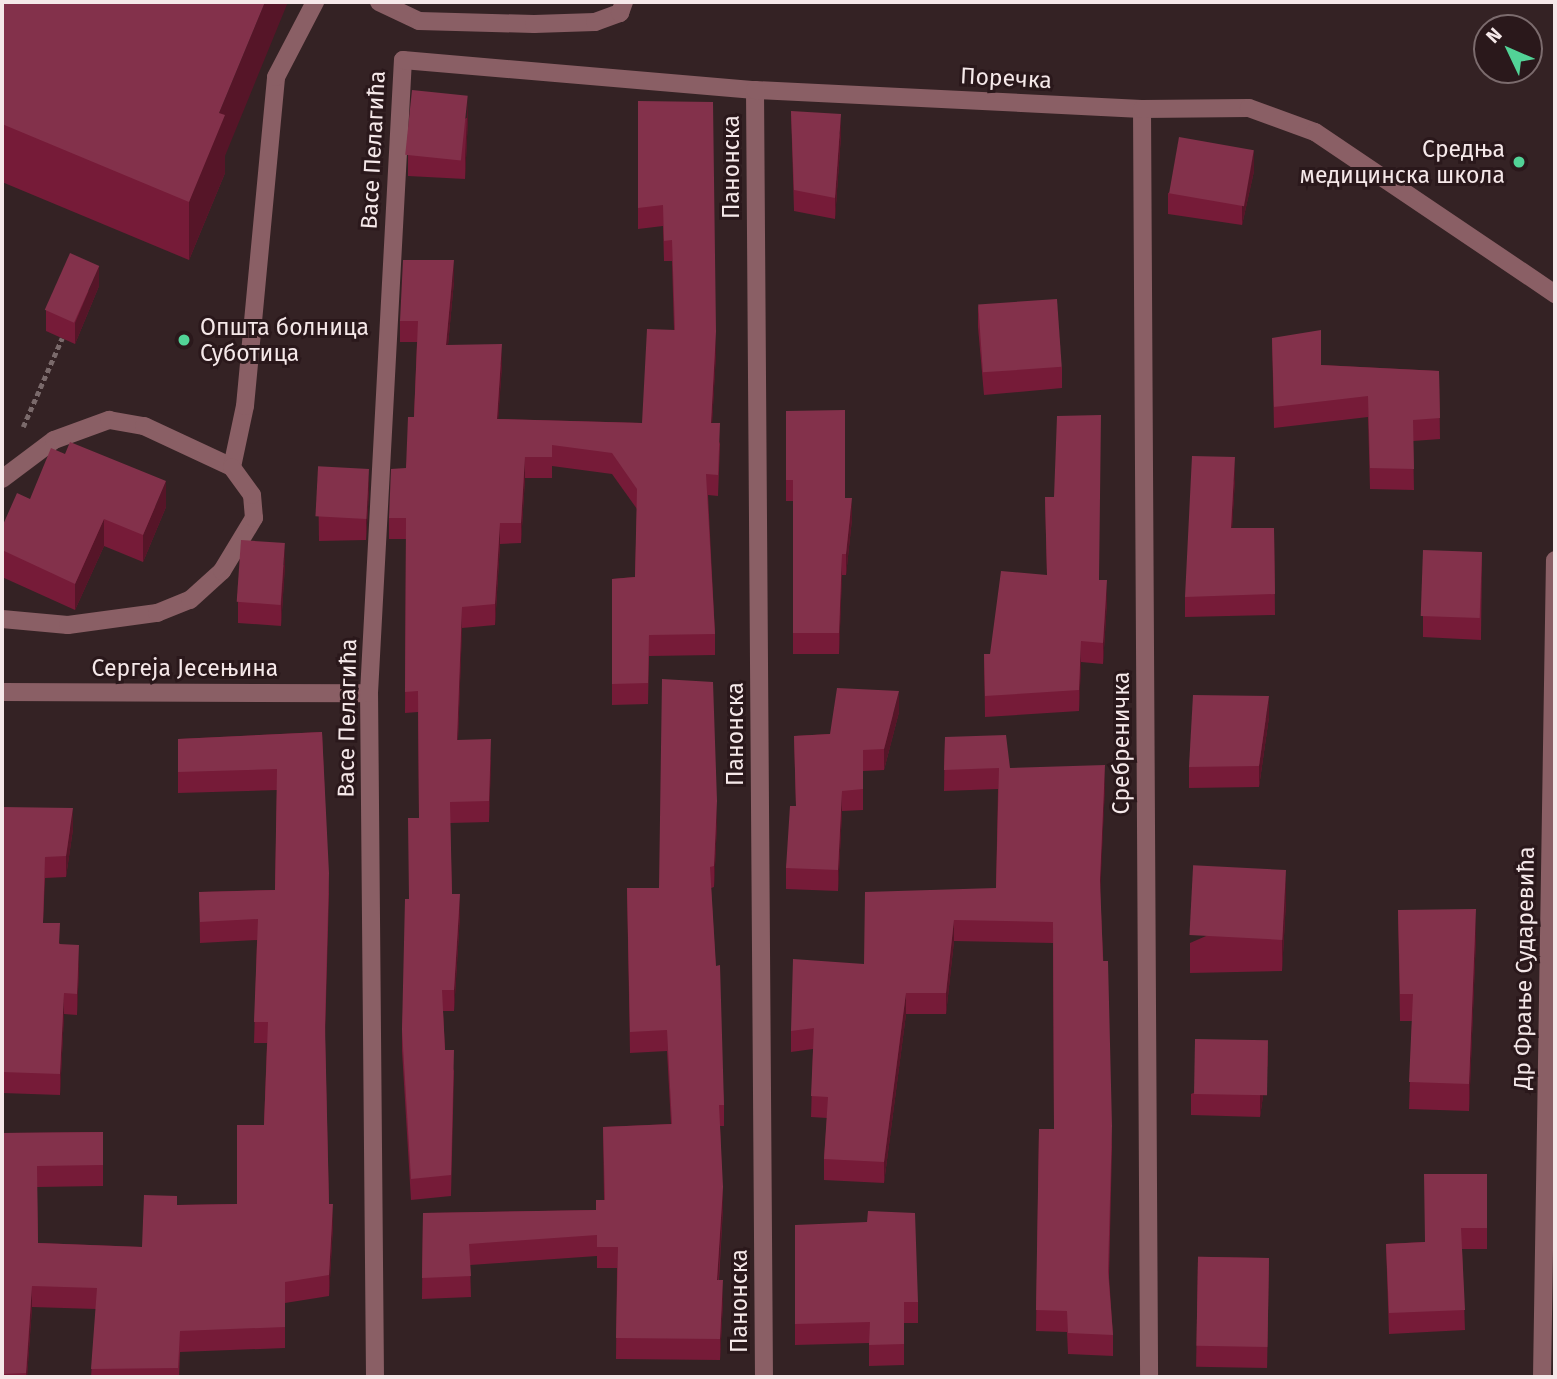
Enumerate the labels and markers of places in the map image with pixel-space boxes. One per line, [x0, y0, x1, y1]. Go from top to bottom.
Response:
place label: Средња медицинска школа [1300, 135, 1505, 189]
marker: Средња медицинска школа [1511, 154, 1527, 170]
place label: Општа болница Суботица [200, 313, 369, 367]
marker: Општа болница Суботица [174, 330, 194, 350]

